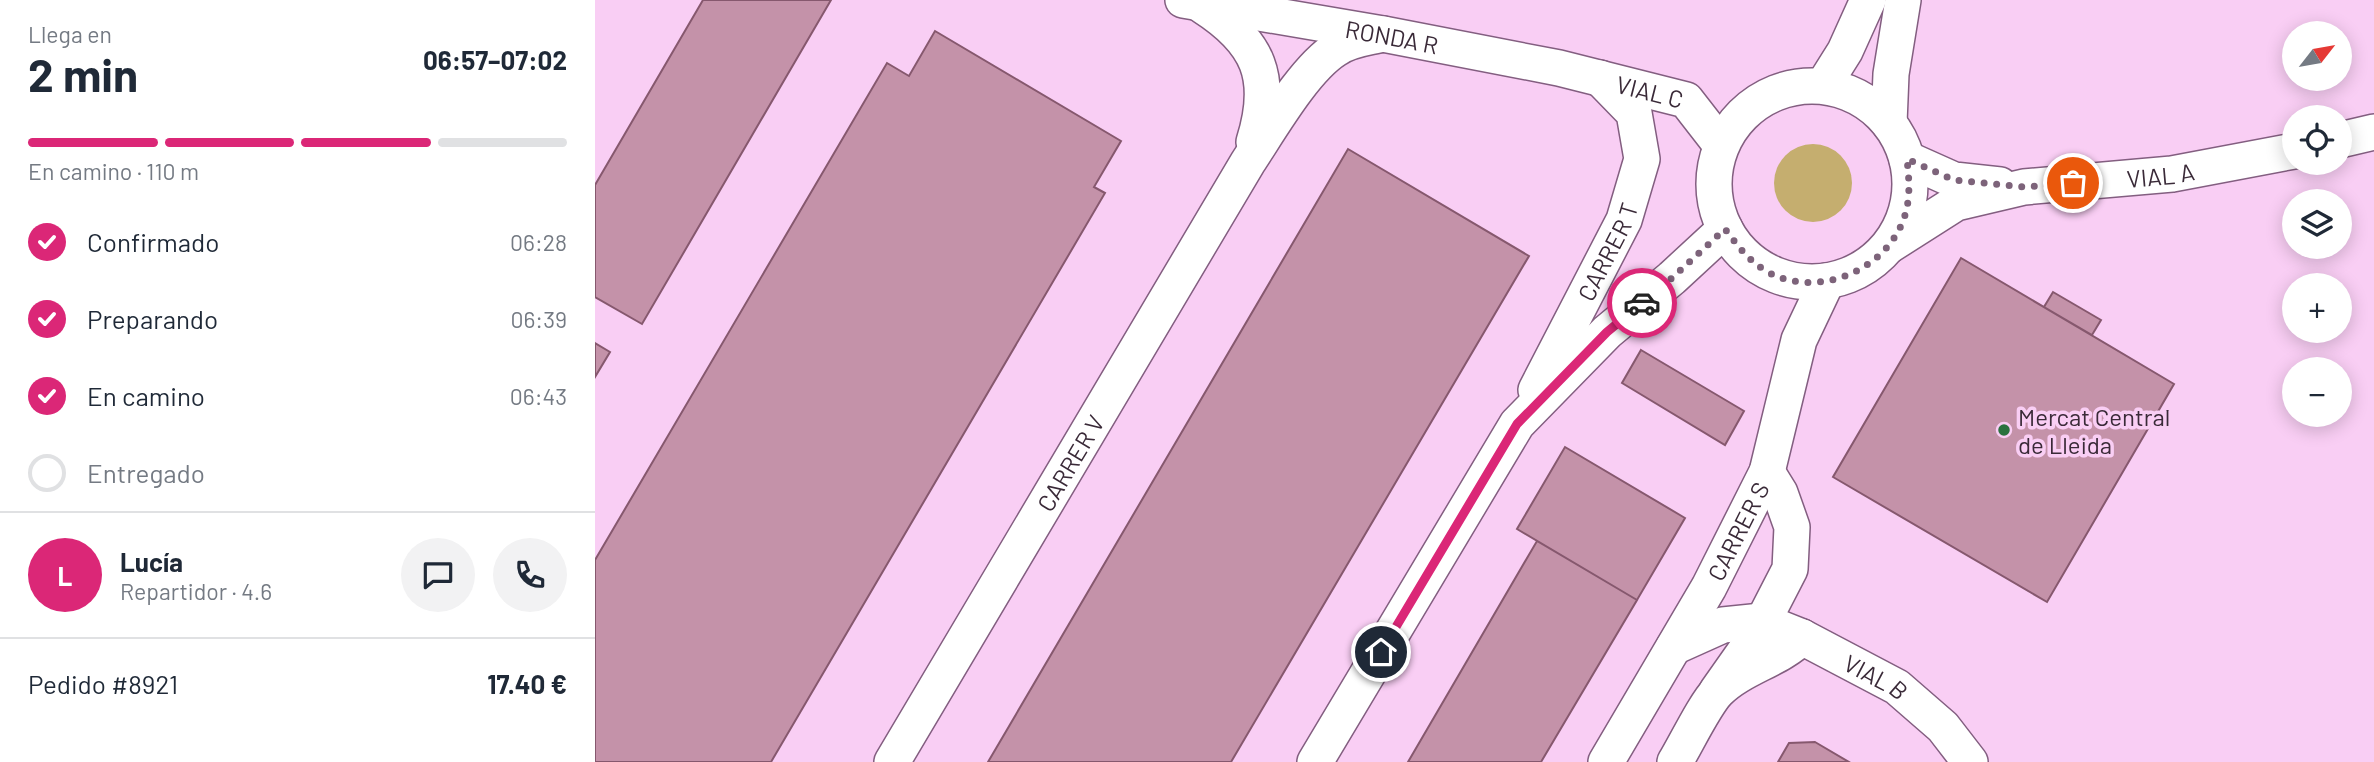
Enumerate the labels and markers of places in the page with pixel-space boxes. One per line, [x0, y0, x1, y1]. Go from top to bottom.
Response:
pin [2043, 153, 2103, 213]
place label: Mercat Central de Lleida [2018, 402, 2170, 459]
marker: Mercat Central de Lleida [1996, 422, 2012, 438]
pin [1351, 622, 1411, 682]

